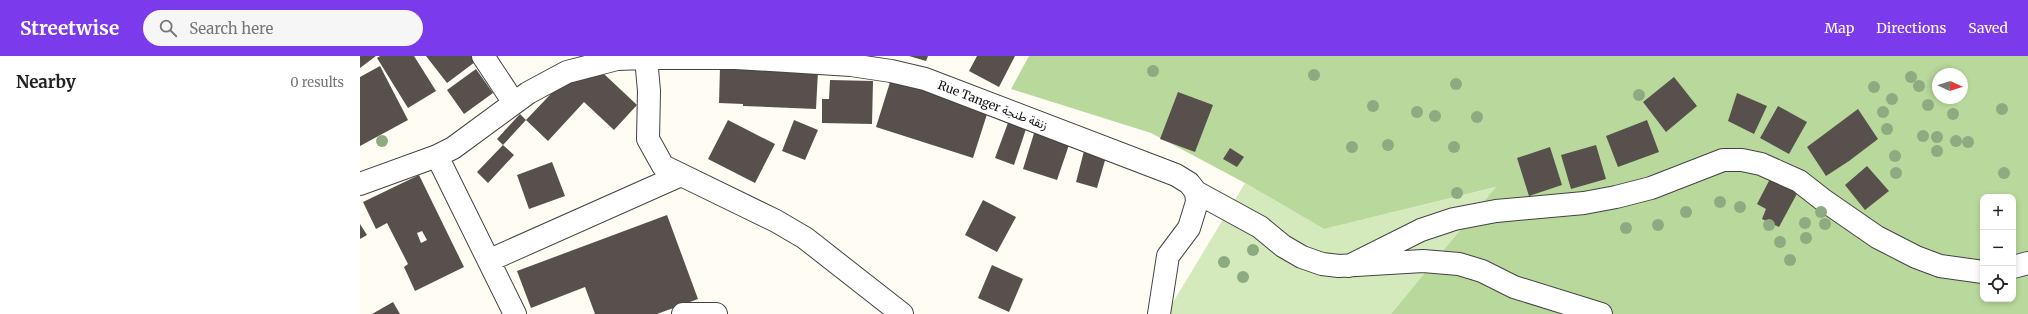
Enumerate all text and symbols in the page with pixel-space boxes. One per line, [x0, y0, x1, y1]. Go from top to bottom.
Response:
search box [143, 10, 423, 46]
text: Streetwise [20, 16, 119, 40]
icon: search [157, 17, 179, 39]
text: Search here [189, 19, 273, 38]
text: Map [1824, 19, 1854, 37]
text: Directions [1876, 19, 1946, 37]
text: Saved [1968, 19, 2008, 37]
north arrow [1932, 68, 1968, 104]
text: Nearby [16, 71, 76, 93]
text: 0 results [290, 74, 344, 91]
street label: Rue Tanger زنقة طنجة [936, 77, 1050, 133]
map controls [1980, 194, 2016, 302]
button: + [1980, 194, 2016, 230]
button: − [1980, 230, 2016, 266]
button: locate [1980, 266, 2016, 302]

